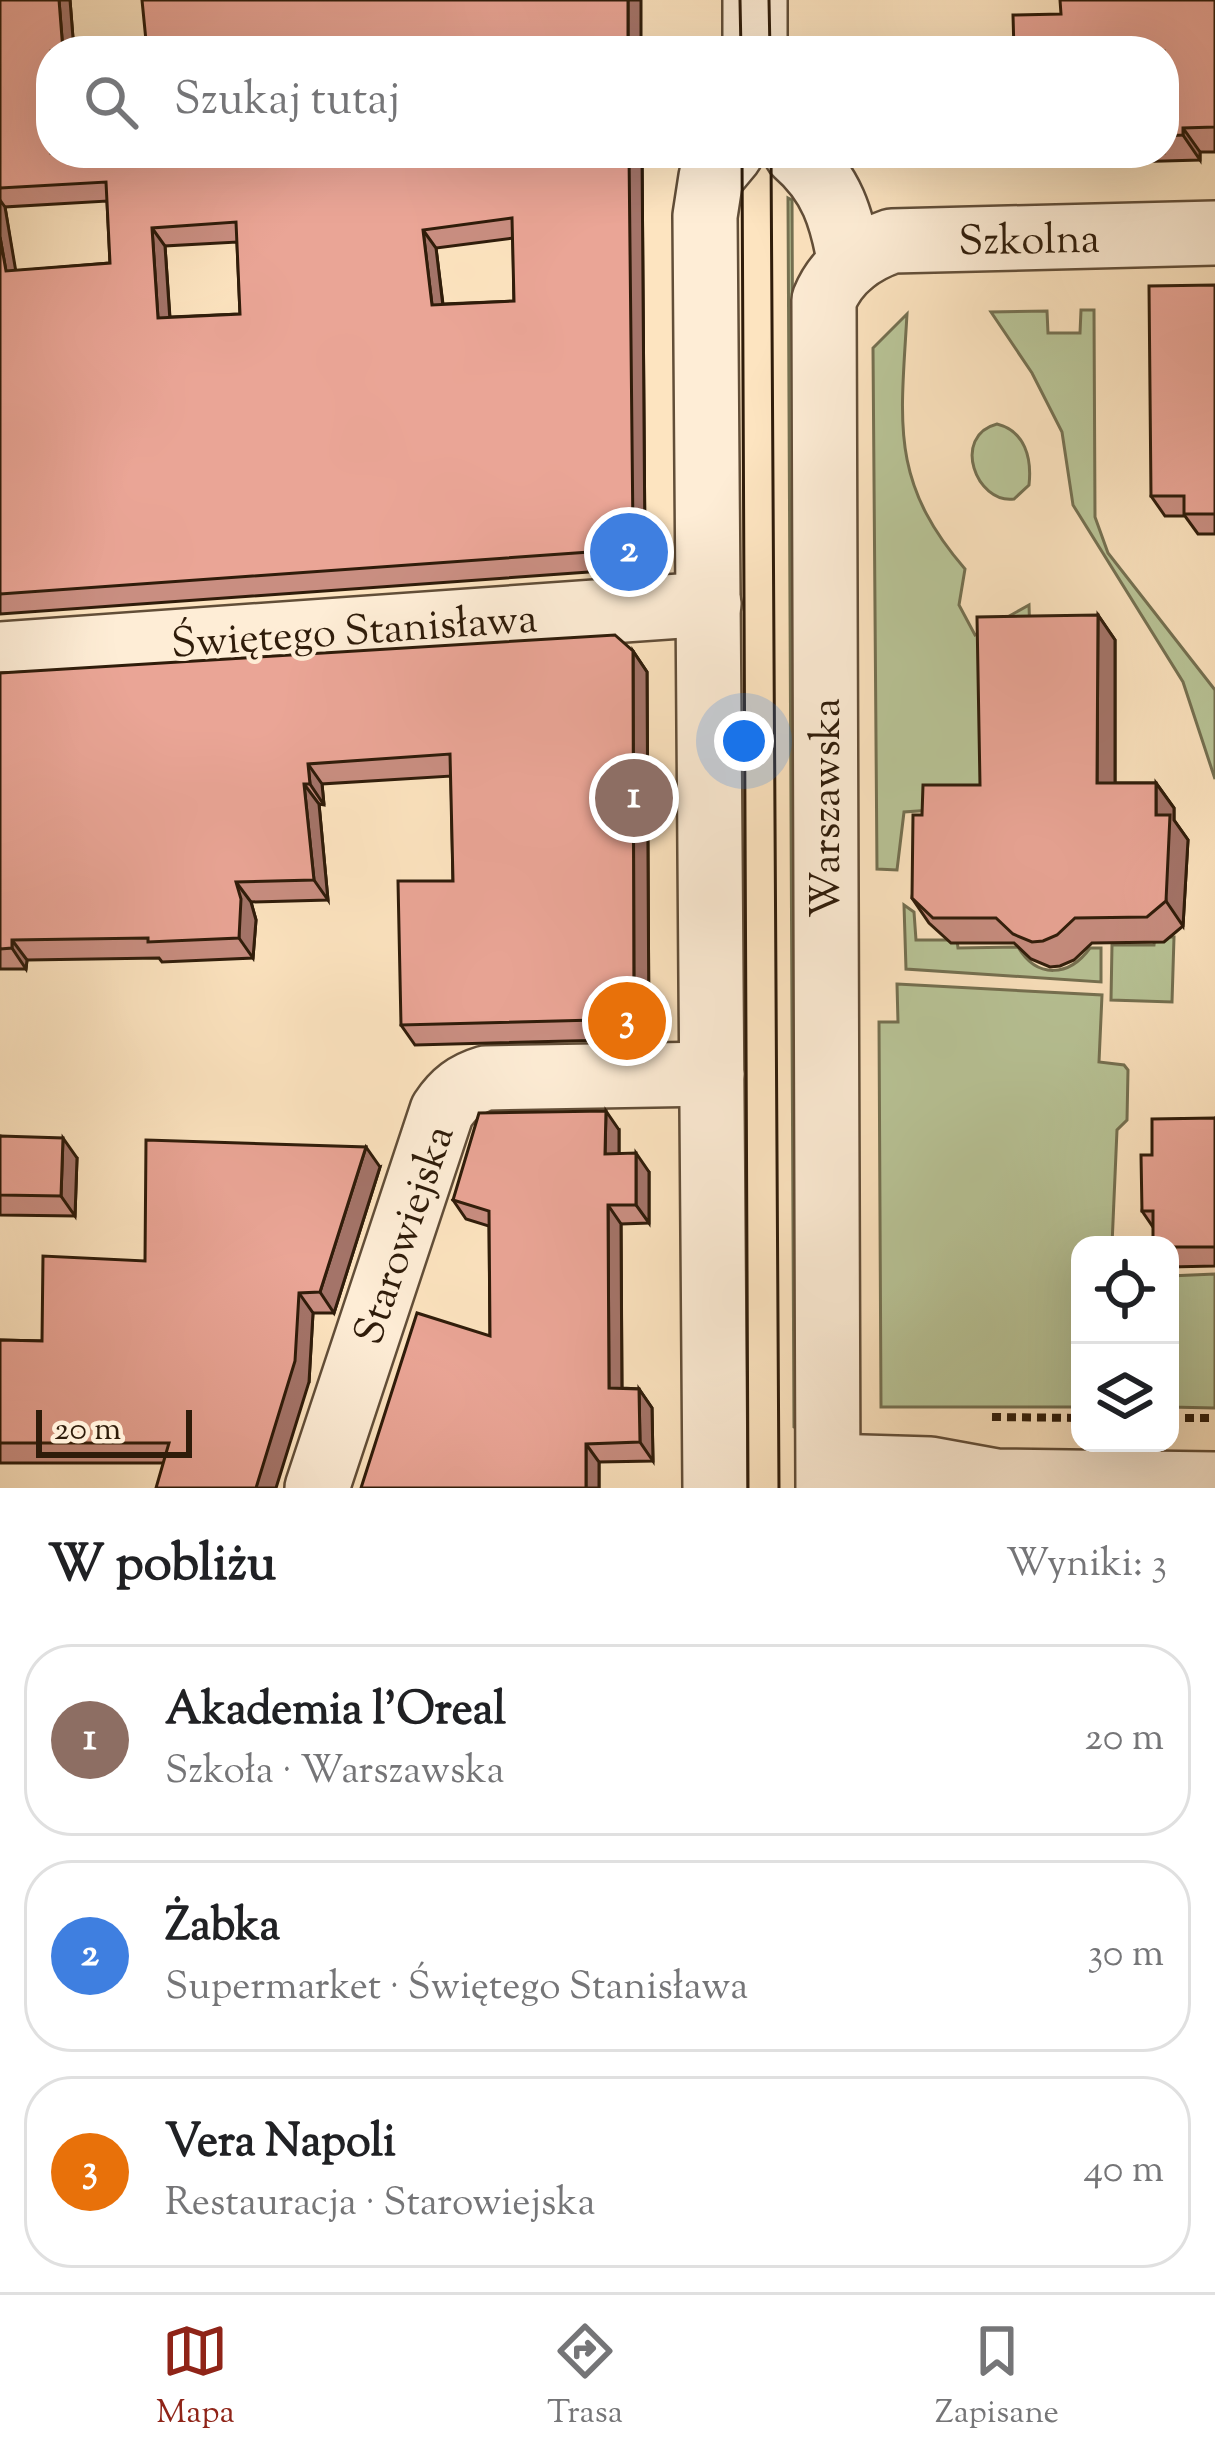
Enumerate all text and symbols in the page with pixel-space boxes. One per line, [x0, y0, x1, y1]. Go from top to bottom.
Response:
search box [36, 36, 1179, 168]
icon: search [78, 69, 144, 135]
text: Szukaj tutaj [174, 70, 400, 135]
street label: Szkolna [958, 212, 1100, 274]
pin: 2 [590, 507, 668, 597]
street label: Świętego Stanisława [169, 591, 539, 677]
street label: Warszawska [799, 698, 859, 918]
your location [714, 711, 774, 771]
pin: 1 [595, 753, 673, 843]
pin: 3 [588, 976, 666, 1066]
street label: Starowiejska [341, 1118, 472, 1353]
map controls [1071, 1236, 1179, 1452]
button: locate [1071, 1236, 1179, 1344]
button: layers [1071, 1344, 1179, 1452]
scale bar [36, 1404, 192, 1457]
text: 20 m [54, 1407, 121, 1455]
text: W pobliżu [48, 1530, 276, 1603]
text: Wyniki: 3 [1006, 1538, 1167, 1594]
text: Akademia l'Oreal [165, 1680, 506, 1745]
text: 1 [83, 1712, 97, 1768]
text: 20 m [1085, 1712, 1164, 1768]
text: Szkoła · Warszawska [165, 1745, 504, 1801]
text: Żabka [165, 1896, 280, 1961]
text: 2 [81, 1928, 99, 1984]
text: 30 m [1087, 1928, 1164, 1984]
text: Supermarket · Świętego Stanisława [165, 1961, 748, 2017]
text: Vera Napoli [165, 2112, 396, 2177]
text: 3 [82, 2144, 98, 2200]
text: 40 m [1084, 2144, 1164, 2200]
text: Restauracja · Starowiejska [165, 2177, 595, 2233]
tab: Mapa [156, 2318, 235, 2438]
tab: Trasa [547, 2318, 623, 2438]
tab: Zapisane [935, 2318, 1059, 2438]

